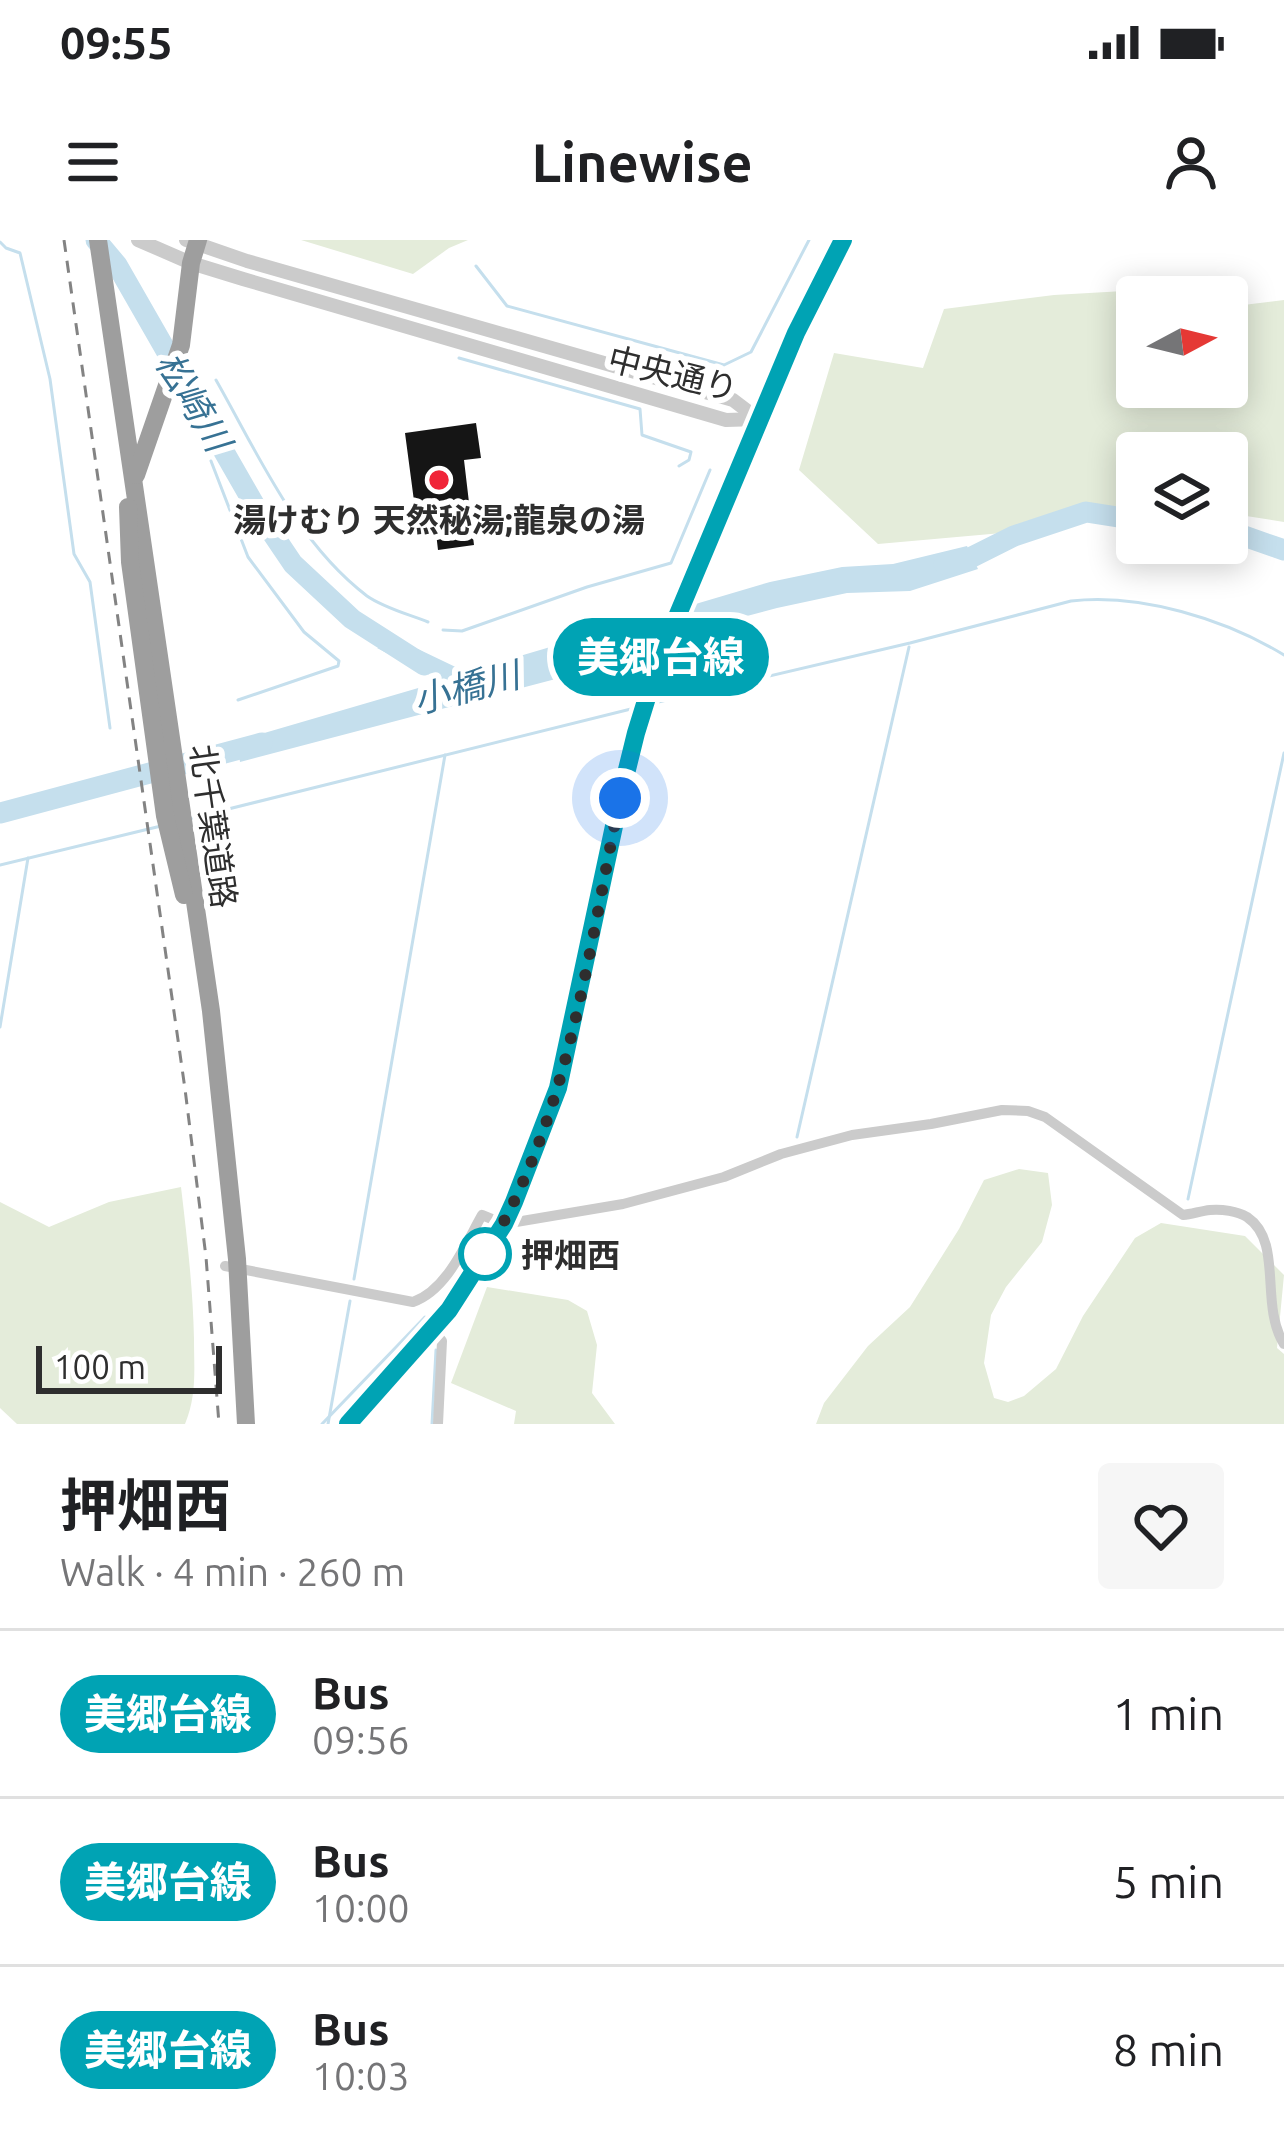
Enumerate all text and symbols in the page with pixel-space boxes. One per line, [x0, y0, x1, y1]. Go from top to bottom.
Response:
text: 09:55 [60, 17, 173, 68]
icon: menu [60, 129, 126, 195]
icon: person [1158, 129, 1224, 195]
text: Linewise [531, 132, 753, 192]
north arrow [1116, 276, 1248, 408]
map controls [1116, 276, 1248, 564]
street label: 中央通り [604, 339, 742, 407]
water label: 松崎川 [149, 344, 241, 461]
button: layers [1116, 432, 1248, 564]
marker: 湯けむり 天然秘湯;龍泉の湯 [426, 467, 452, 493]
place label: 湯けむり 天然秘湯;龍泉の湯 [233, 501, 645, 538]
line badge: 美郷台線 [577, 618, 745, 696]
text: 美郷台線 [577, 633, 745, 680]
water label: 小橋川 [409, 652, 527, 721]
street label: 北千葉道路 [184, 742, 244, 910]
your location [590, 768, 650, 828]
marker: 押畑西 [460, 1229, 510, 1279]
place label: 押畑西 [521, 1236, 620, 1273]
scale bar [36, 1340, 222, 1393]
text: 100 m [54, 1348, 146, 1385]
button: heart [1098, 1463, 1224, 1589]
text: 押畑西 [60, 1473, 231, 1537]
text: Walk · 4 min · 260 m [60, 1550, 405, 1593]
text: Bus [312, 1667, 389, 1718]
text: 1 min [1113, 1688, 1224, 1739]
text: 美郷台線 [84, 1690, 252, 1737]
text: 09:56 [312, 1718, 410, 1761]
text: Bus [312, 1835, 389, 1886]
text: 5 min [1113, 1856, 1224, 1907]
text: 美郷台線 [84, 1858, 252, 1905]
text: 10:00 [312, 1886, 410, 1929]
text: Bus [312, 2003, 389, 2054]
text: 8 min [1113, 2024, 1224, 2075]
text: 美郷台線 [84, 2026, 252, 2073]
text: 10:03 [312, 2054, 410, 2097]

